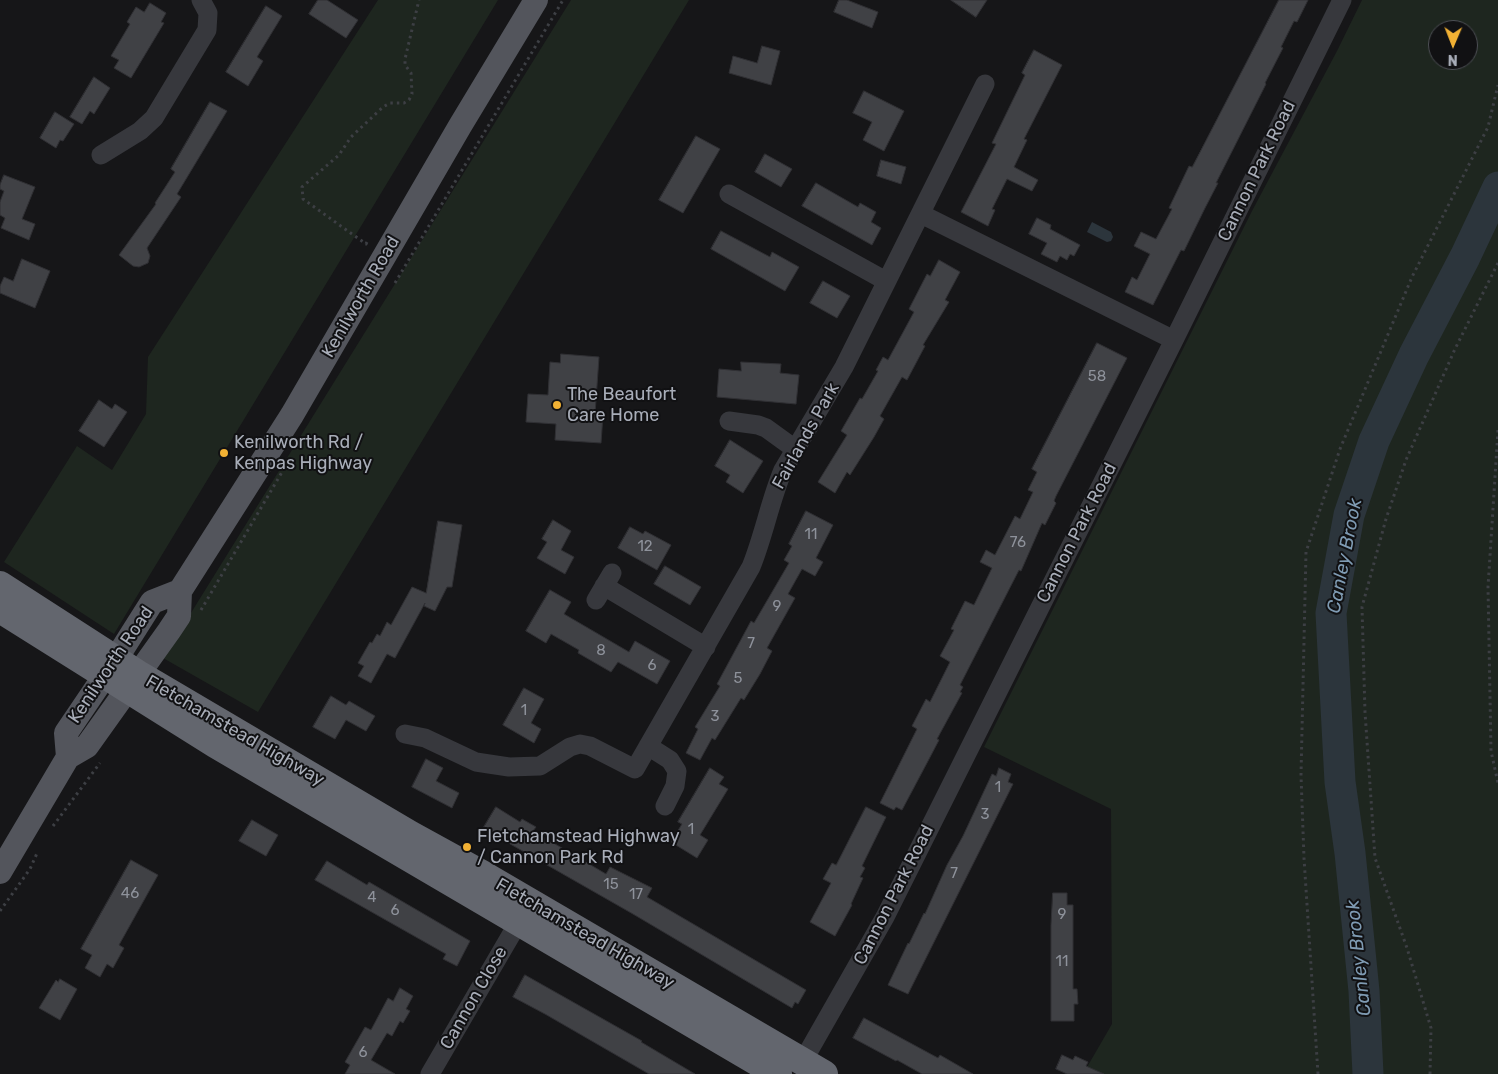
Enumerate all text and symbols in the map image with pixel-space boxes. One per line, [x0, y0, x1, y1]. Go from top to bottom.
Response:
north arrow [1428, 20, 1478, 70]
text: N [1448, 51, 1458, 68]
street label: Cannon Park Road [1214, 97, 1300, 245]
street label: Kenilworth Road [318, 233, 404, 361]
house number: 58 [1088, 368, 1106, 386]
street label: Fairlands Park [768, 379, 844, 493]
place label: The Beaufort Care Home [567, 384, 676, 426]
marker: The Beaufort Care Home [551, 399, 563, 411]
place label: Kenilworth Rd / Kenpas Highway [234, 432, 372, 474]
marker: Kenilworth Rd / Kenpas Highway [218, 447, 230, 459]
street label: Cannon Park Road [1032, 460, 1122, 606]
water label: Canley Brook [1323, 497, 1367, 615]
house number: 11 [805, 526, 817, 544]
house number: 76 [1010, 534, 1026, 552]
house number: 12 [637, 538, 653, 556]
house number: 9 [773, 598, 781, 616]
street label: Kenilworth Road [64, 602, 158, 728]
house number: 7 [747, 635, 755, 653]
house number: 8 [596, 642, 606, 660]
house number: 6 [647, 657, 657, 675]
house number: 5 [734, 670, 742, 688]
street label: Fletchamstead Highway [142, 671, 328, 791]
house number: 1 [521, 702, 527, 720]
house number: 3 [710, 708, 720, 726]
house number: 1 [995, 779, 1001, 797]
house number: 3 [980, 806, 990, 824]
house number: 1 [688, 821, 694, 839]
street label: Cannon Park Road [849, 822, 939, 968]
place label: Fletchamstead Highway / Cannon Park Rd [477, 826, 680, 869]
marker: Fletchamstead Highway / Cannon Park Rd [461, 841, 473, 853]
house number: 7 [950, 865, 958, 883]
street label: Fletchamstead Highway [492, 874, 678, 994]
house number: 15 [603, 876, 619, 894]
house number: 46 [121, 885, 139, 903]
house number: 17 [629, 886, 643, 904]
house number: 4 [367, 889, 377, 907]
water label: Canley Brook [1342, 899, 1376, 1017]
house number: 6 [390, 902, 400, 920]
house number: 9 [1058, 906, 1066, 924]
street label: Cannon Close [436, 943, 512, 1053]
house number: 11 [1056, 953, 1068, 971]
house number: 6 [358, 1044, 368, 1062]

